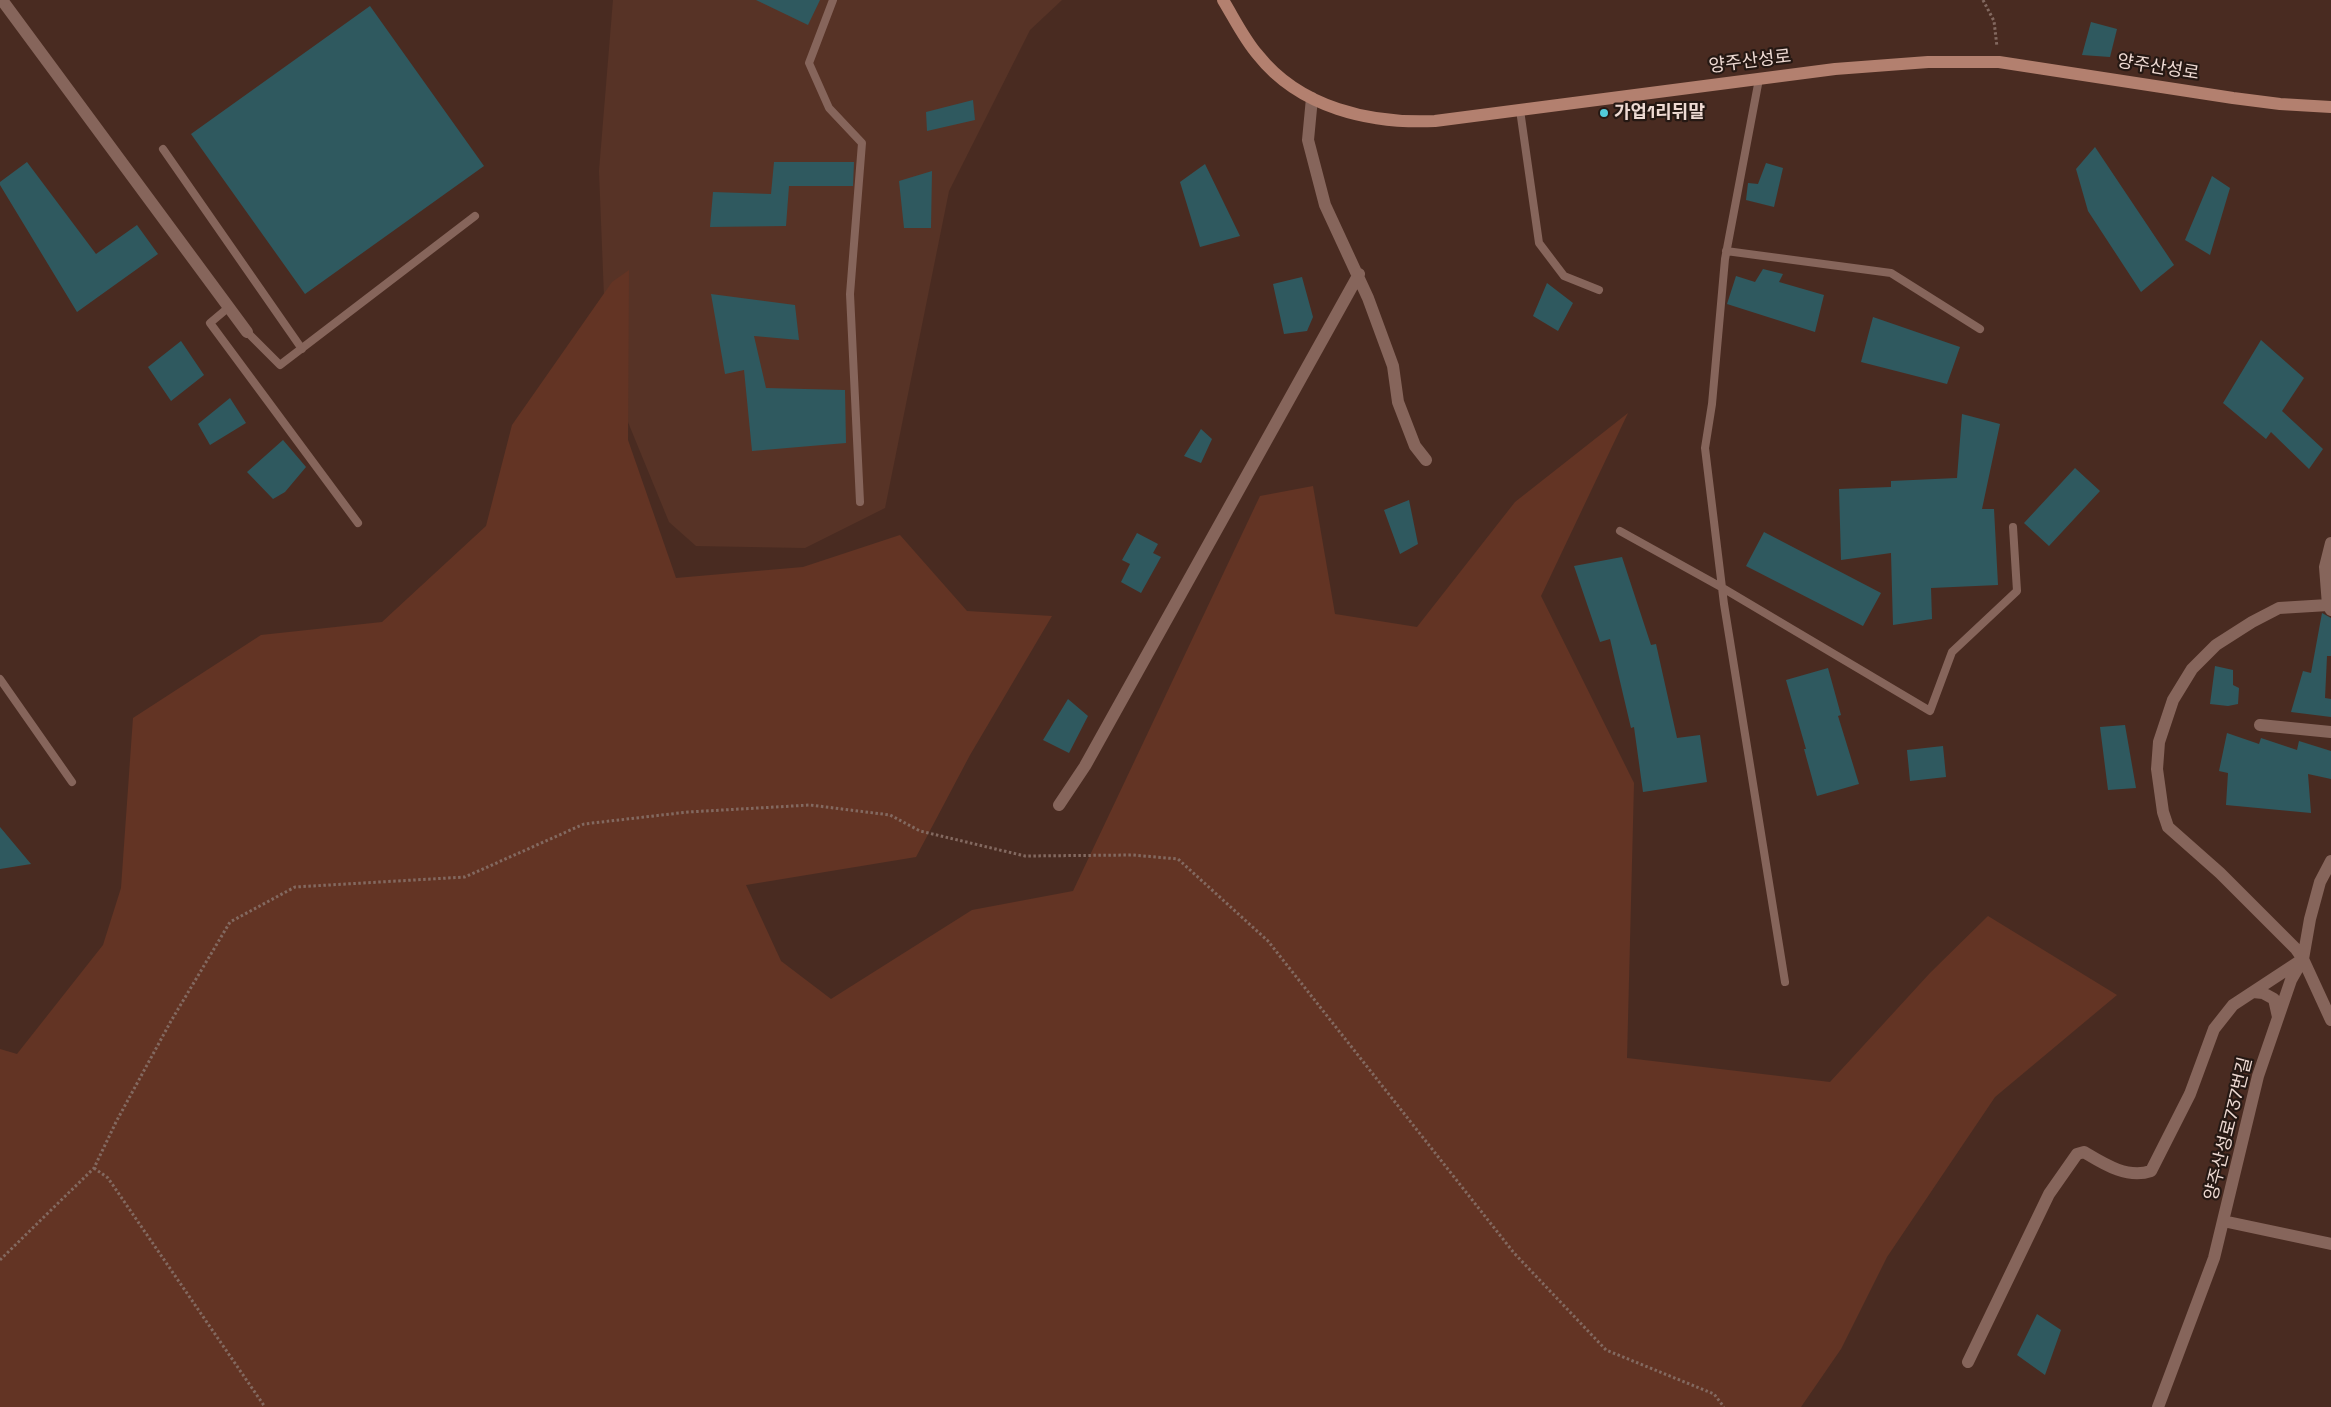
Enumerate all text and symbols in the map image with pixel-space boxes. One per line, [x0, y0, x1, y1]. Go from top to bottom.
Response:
street label: 양주산성로 [1708, 46, 1792, 78]
street label: 양주산성로 [2115, 51, 2201, 85]
place label: 가업1리뒤말 [1614, 102, 1705, 124]
marker: 가업1리뒤말 [1598, 107, 1610, 119]
street label: 양주산성로737번길 [2201, 1055, 2257, 1203]

